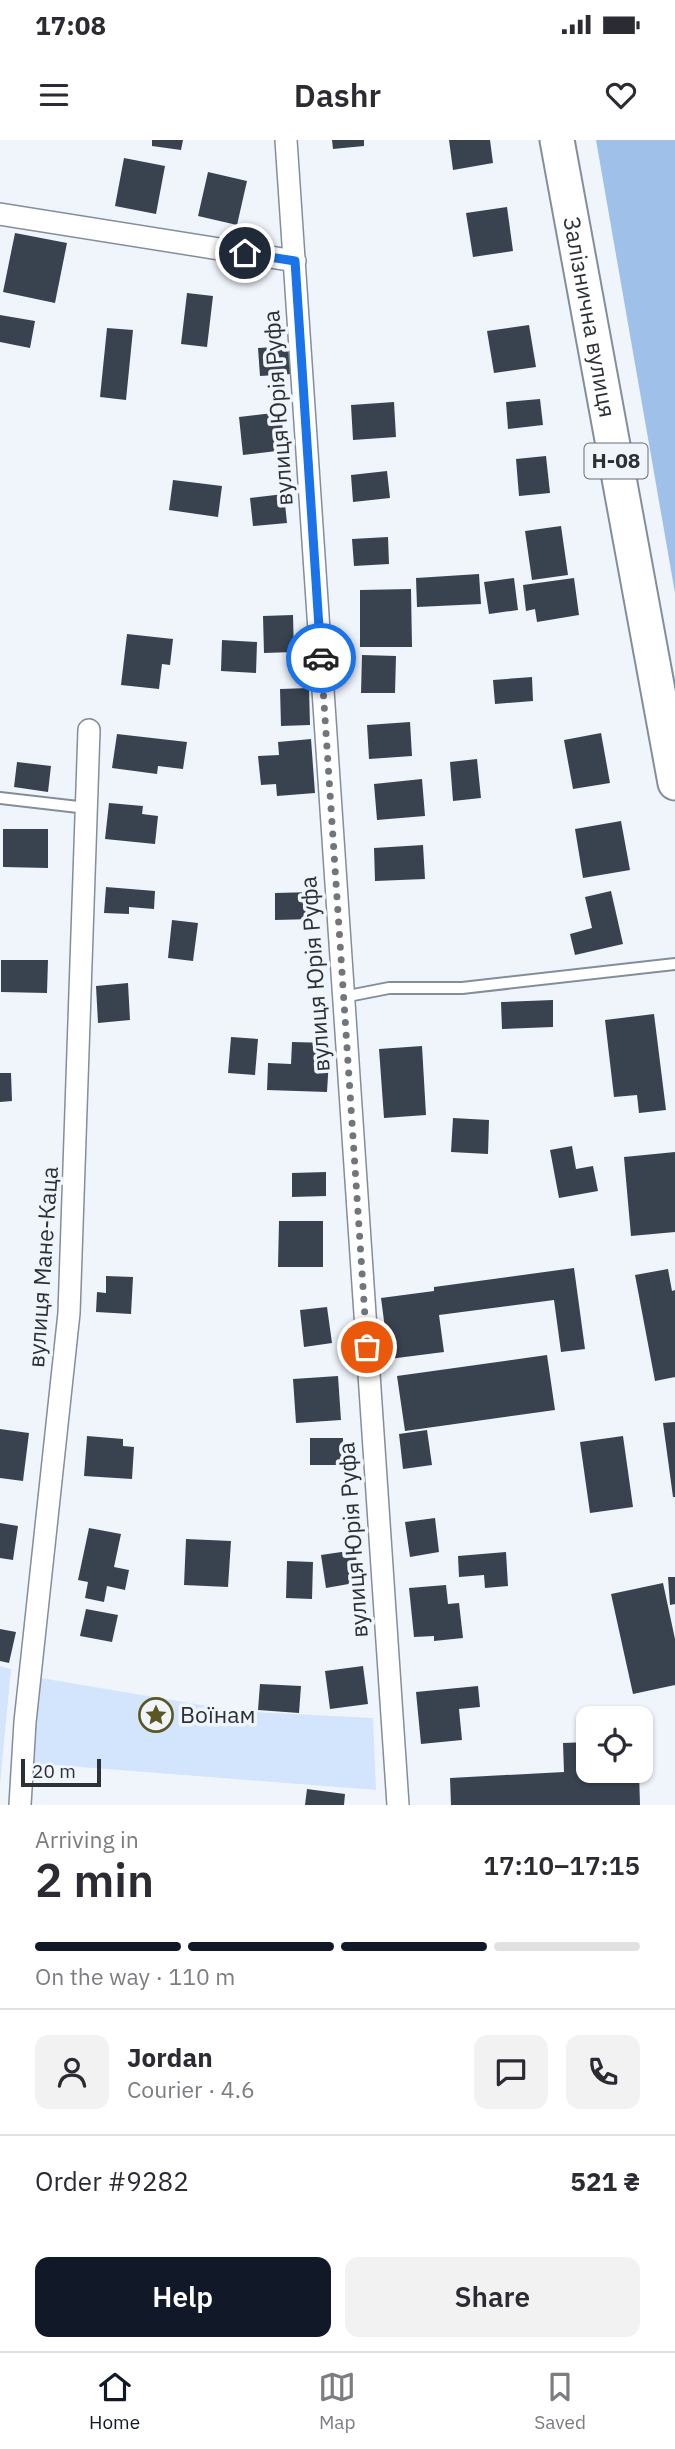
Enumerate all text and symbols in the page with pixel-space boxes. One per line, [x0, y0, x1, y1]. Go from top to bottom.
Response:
text: 17:08 [35, 8, 106, 42]
text: Dashr [294, 74, 381, 116]
icon: menu [35, 76, 73, 114]
icon: heart [602, 76, 640, 114]
street label: Залізнична вулиця [557, 214, 624, 420]
pin [215, 223, 275, 283]
icon: home [226, 234, 264, 272]
street label: вулиця Юрія Руфа [255, 309, 299, 507]
road number: Н-08 [584, 444, 648, 478]
courier [286, 623, 356, 693]
icon: car [302, 639, 340, 677]
street label: вулиця Юрія Руфа [292, 875, 336, 1073]
street label: вулиця Мане-Каца [20, 1165, 64, 1369]
pin [337, 1317, 397, 1377]
icon: bag [348, 1328, 386, 1366]
street label: вулиця Юрія Руфа [330, 1441, 374, 1639]
place icon: Воїнам [137, 1696, 175, 1734]
place label: Воїнам [180, 1699, 255, 1729]
map controls [576, 1706, 653, 1783]
button: locate [576, 1706, 653, 1783]
scale bar [21, 1756, 102, 1788]
text: 20 m [32, 1759, 76, 1783]
text: Arriving in [35, 1824, 139, 1854]
text: 17:10–17:15 [483, 1848, 640, 1882]
text: 2 min [35, 1850, 154, 1910]
text: On the way · 110 m [35, 1961, 235, 1991]
button: person [35, 2035, 109, 2109]
button: chat [474, 2035, 548, 2109]
button: phone [566, 2035, 640, 2109]
text: Jordan [127, 2040, 213, 2074]
text: Courier · 4.6 [127, 2074, 255, 2104]
text: Order #9282 [35, 2164, 189, 2198]
text: 521 ₴ [570, 2164, 640, 2198]
button: Help [35, 2257, 331, 2337]
button: Share [345, 2257, 640, 2337]
tab: Home [89, 2368, 140, 2434]
tab: Map [318, 2368, 356, 2434]
tab: Saved [534, 2368, 586, 2434]

